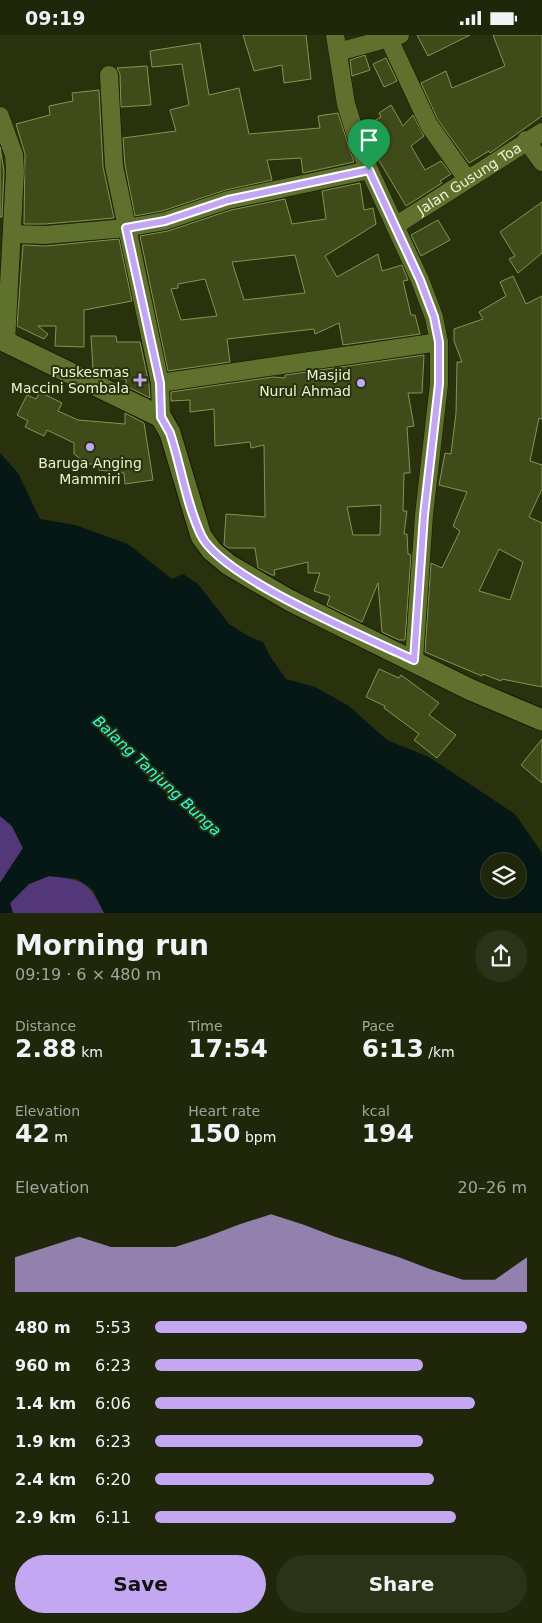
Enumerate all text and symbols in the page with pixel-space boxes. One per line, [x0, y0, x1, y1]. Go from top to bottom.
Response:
text: 09:19 [25, 7, 85, 29]
pin [348, 119, 390, 170]
icon: arrive [355, 126, 383, 154]
street label: Jalan Gusung Toa [413, 140, 524, 218]
place label: Puskesmas Maccini Sombala [11, 364, 129, 396]
place label: Masjid Nurul Ahmad [259, 367, 351, 399]
marker: Puskesmas Maccini Sombala [133, 373, 147, 387]
marker: Masjid Nurul Ahmad [355, 377, 367, 389]
marker: Baruga Anging Mammiri [84, 441, 96, 453]
place label: Baruga Anging Mammiri [38, 455, 142, 487]
water label: Balang Tanjung Bunga [89, 712, 225, 840]
map controls [481, 853, 526, 898]
button: layers [481, 853, 526, 898]
text: Morning run [15, 929, 209, 962]
button: share [475, 930, 527, 982]
text: 09:19 · 6 × 480 m [15, 965, 161, 984]
text: Distance [15, 1018, 76, 1034]
text: Time [188, 1018, 223, 1034]
text: Pace [362, 1018, 394, 1034]
text: 2.88 [15, 1034, 77, 1063]
text: 17:54 [188, 1034, 268, 1063]
text: 6:13 [362, 1034, 424, 1063]
text: km [77, 1044, 103, 1060]
text: /km [424, 1044, 455, 1060]
text: Elevation [15, 1103, 80, 1119]
text: Heart rate [188, 1103, 260, 1119]
text: kcal [362, 1103, 390, 1119]
text: 42 [15, 1119, 50, 1148]
text: 150 [188, 1119, 241, 1148]
text: 194 [362, 1119, 414, 1148]
text: m [50, 1129, 68, 1145]
text: bpm [241, 1129, 276, 1145]
text: Elevation [15, 1178, 89, 1197]
text: 20–26 m [458, 1178, 527, 1197]
text: 480 m [15, 1318, 71, 1337]
text: 5:53 [95, 1318, 131, 1337]
text: 960 m [15, 1356, 71, 1375]
text: 6:23 [95, 1356, 131, 1375]
text: 1.4 km [15, 1394, 76, 1413]
text: 6:06 [95, 1394, 131, 1413]
text: 1.9 km [15, 1432, 76, 1451]
text: 6:23 [95, 1432, 131, 1451]
text: 2.4 km [15, 1470, 76, 1489]
text: 6:20 [95, 1470, 131, 1489]
text: 2.9 km [15, 1508, 76, 1527]
text: 6:11 [95, 1508, 131, 1527]
button: Save [15, 1555, 266, 1613]
button: Share [276, 1555, 527, 1613]

